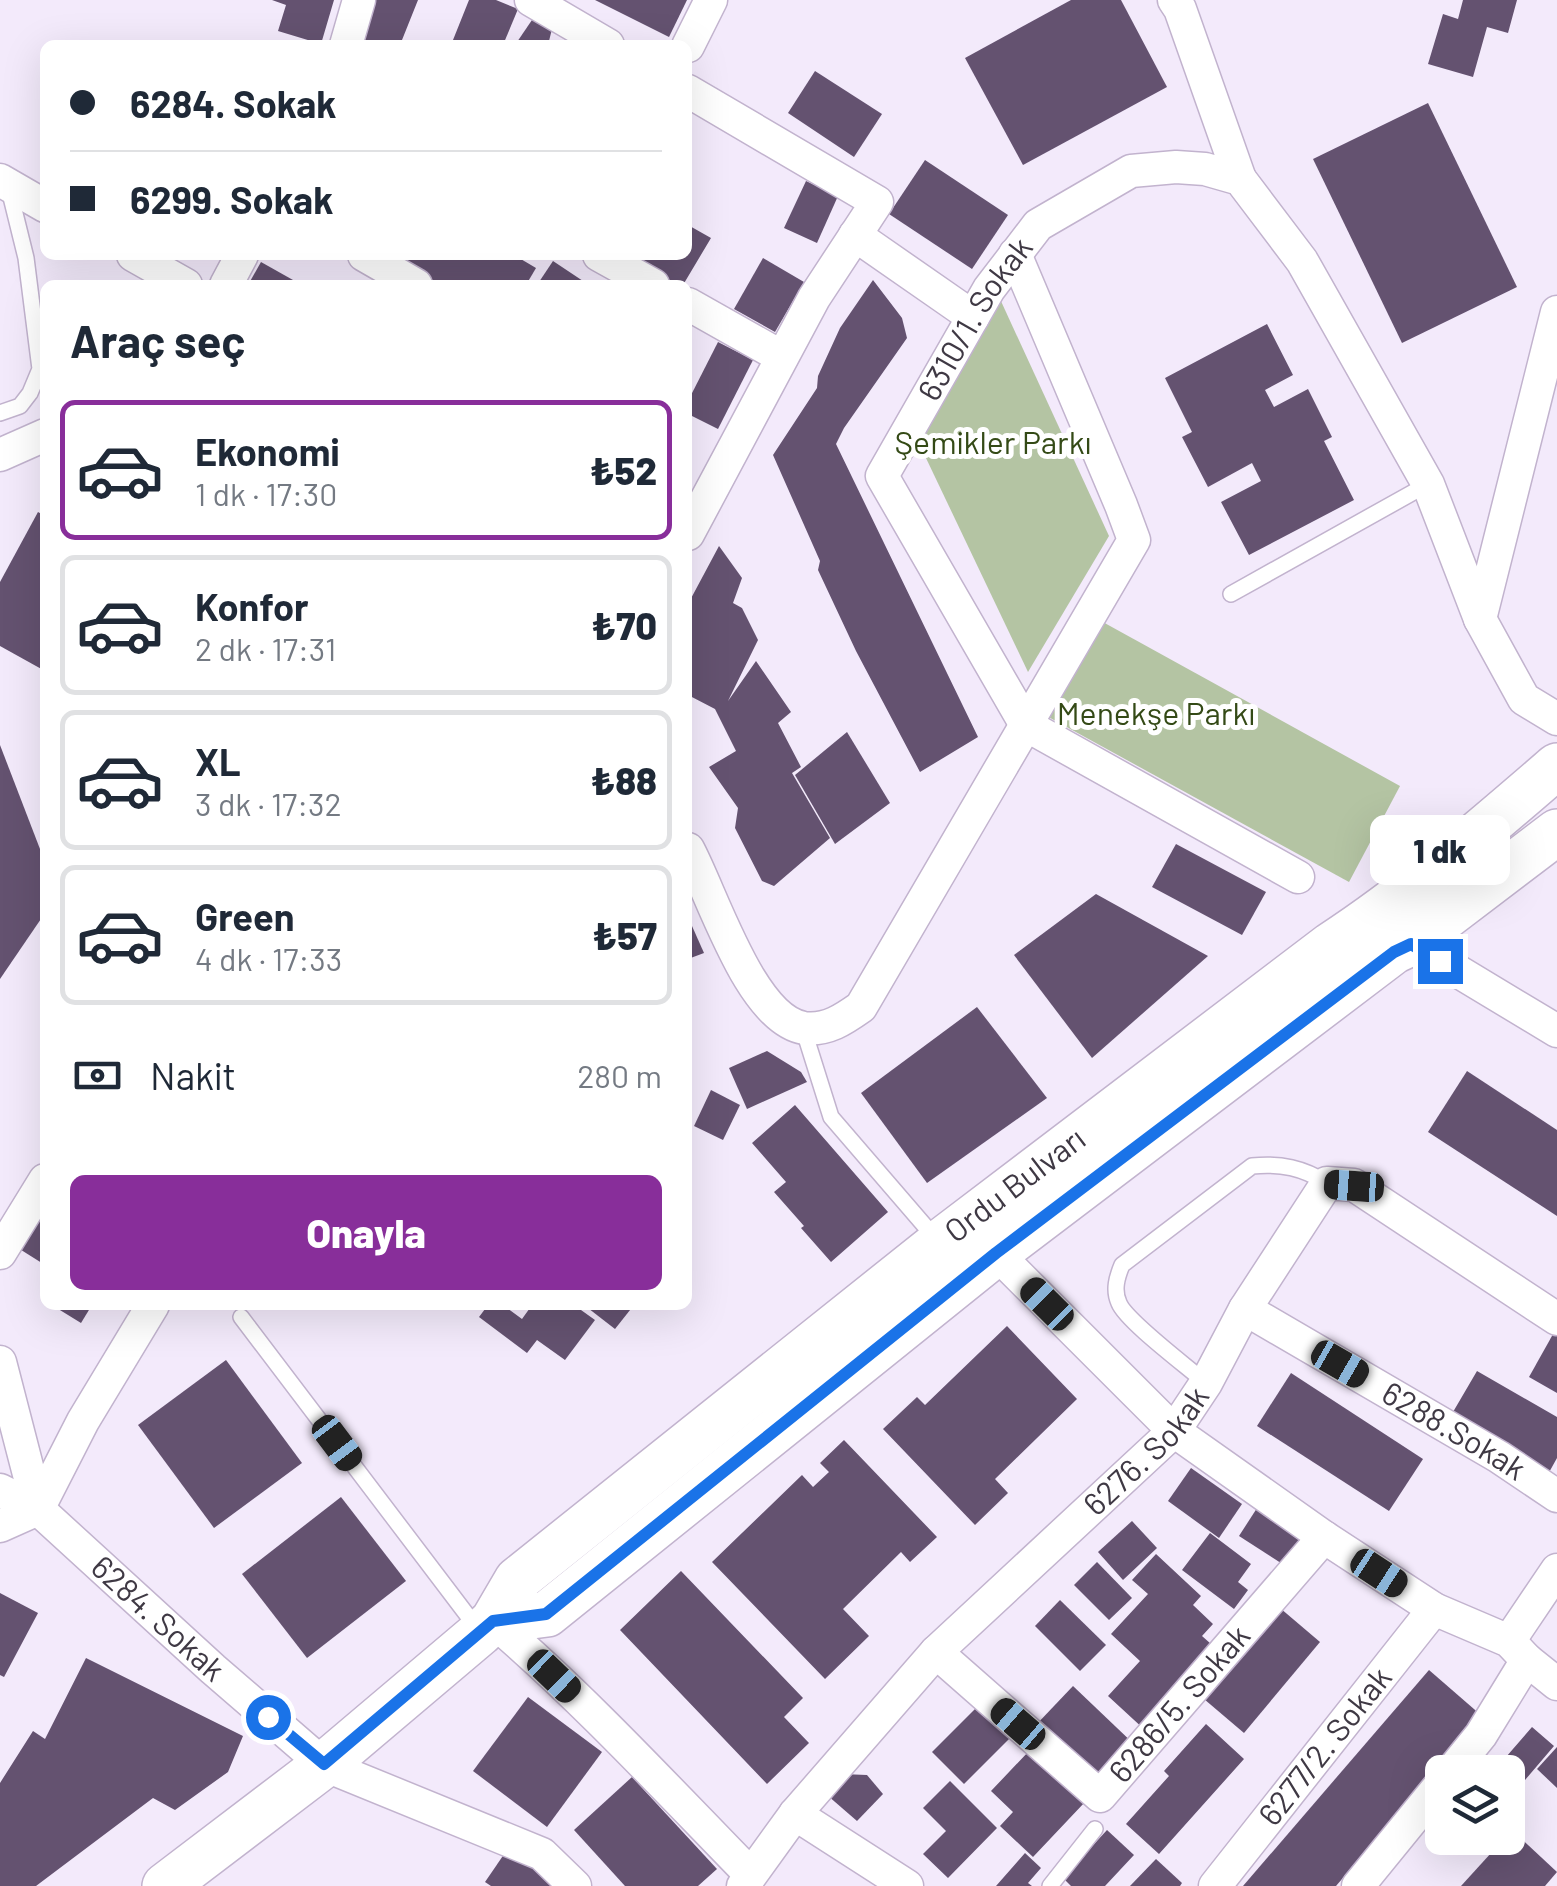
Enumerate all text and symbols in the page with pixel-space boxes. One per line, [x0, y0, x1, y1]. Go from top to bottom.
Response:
text: 6284. Sokak [130, 80, 337, 126]
text: 6299. Sokak [130, 176, 333, 222]
street label: 6310/1. Sokak [908, 228, 1039, 406]
text: Araç seç [70, 313, 245, 367]
park label: Şemikler Parkı [894, 422, 1092, 460]
icon: car [75, 425, 165, 515]
text: Ekonomi [195, 428, 339, 474]
text: ₺52 [590, 447, 657, 493]
text: 1 dk · 17:30 [195, 474, 337, 512]
icon: car [75, 580, 165, 670]
text: Konfor [195, 583, 309, 629]
text: ₺70 [591, 602, 657, 648]
text: 2 dk · 17:31 [195, 629, 336, 667]
park label: Menekşe Parkı [1057, 693, 1255, 731]
icon: car [75, 735, 165, 825]
text: XL [195, 738, 241, 784]
text: ₺88 [590, 757, 657, 803]
text: 3 dk · 17:32 [195, 784, 342, 822]
callout: 1 dk [1370, 816, 1510, 886]
text: 1 dk [1413, 831, 1467, 869]
icon: car [75, 890, 165, 980]
text: Green [195, 893, 295, 939]
text: ₺57 [592, 912, 657, 958]
text: 4 dk · 17:33 [195, 939, 342, 977]
route end [1418, 939, 1463, 984]
icon: cash [70, 1048, 125, 1103]
text: Nakit [150, 1052, 236, 1098]
text: 280 m [577, 1056, 662, 1094]
street label: Ordu Bulvarı [936, 1118, 1092, 1249]
car [1323, 1169, 1385, 1203]
button: Onayla [70, 1175, 662, 1290]
car [1015, 1272, 1079, 1336]
car [1307, 1336, 1373, 1392]
street label: 6288.Sokak [1376, 1372, 1534, 1487]
street label: 6276. Sokak [1075, 1379, 1215, 1522]
car [307, 1410, 367, 1476]
car [1346, 1544, 1412, 1602]
street label: 6284. Sokak [85, 1547, 234, 1688]
street label: 6286/5. Sokak [1100, 1616, 1257, 1789]
car [522, 1644, 586, 1708]
street label: 6277/2. Sokak [1249, 1658, 1398, 1832]
car [986, 1693, 1050, 1755]
route start [246, 1695, 291, 1740]
map controls [1425, 1755, 1525, 1855]
button: layers [1425, 1755, 1525, 1855]

